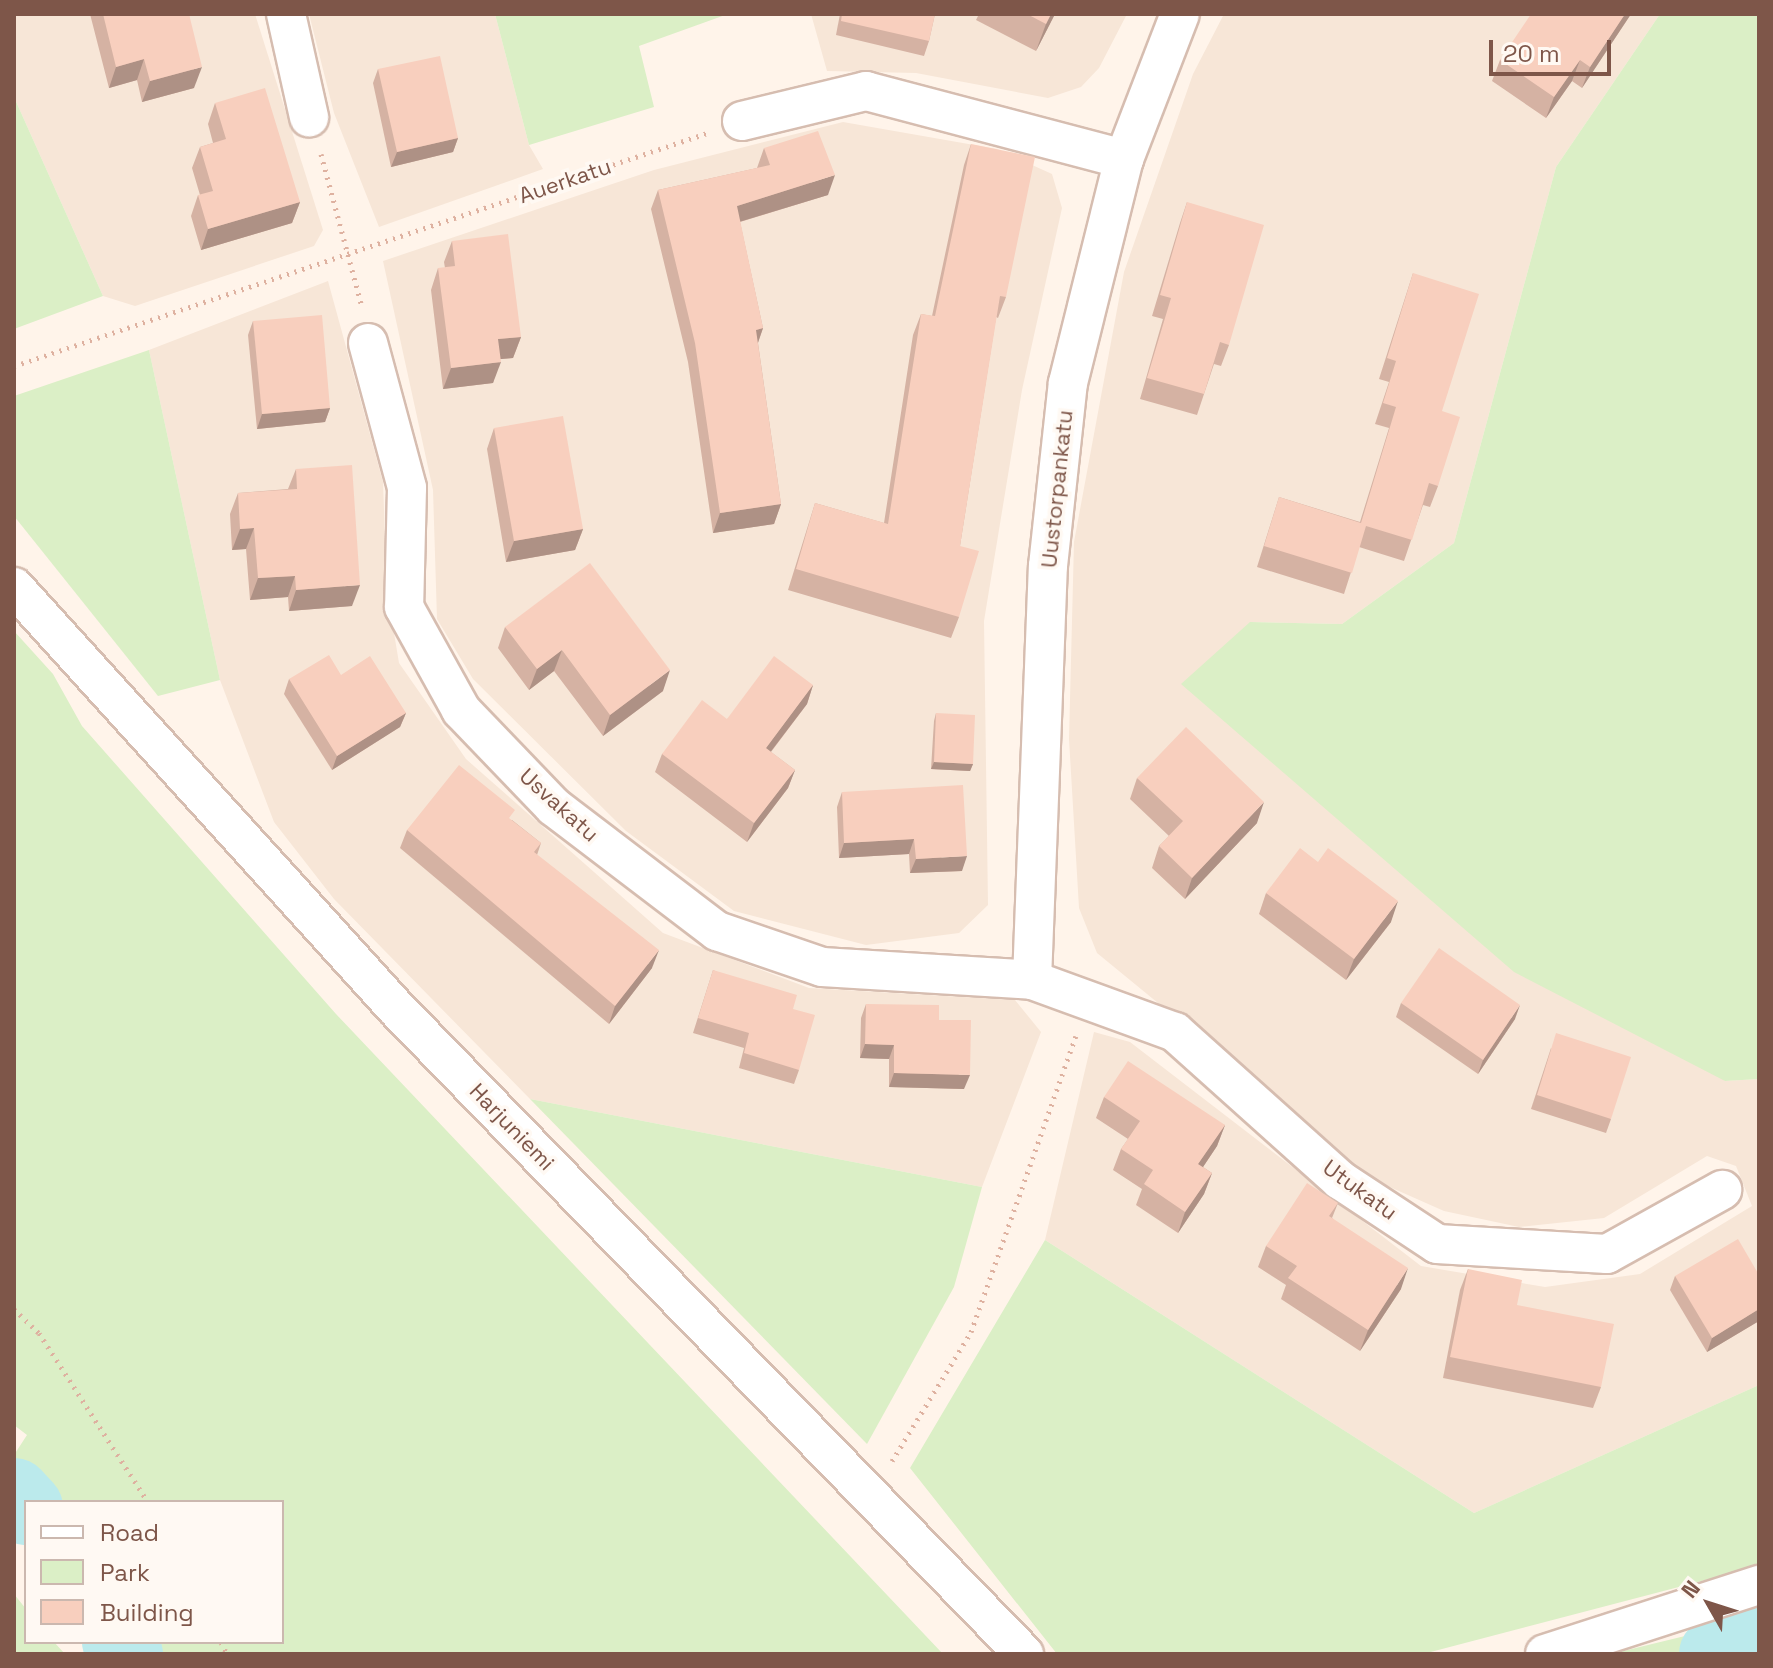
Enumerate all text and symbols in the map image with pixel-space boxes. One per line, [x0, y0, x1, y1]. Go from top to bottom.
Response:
scale bar [1493, 24, 1615, 74]
text: 20 m [1503, 38, 1560, 69]
street label: Auerkatu [515, 153, 615, 209]
street label: Uustorpankatu [1036, 409, 1078, 569]
street label: Usvakatu [514, 763, 604, 847]
street label: Harjuniemi [464, 1078, 560, 1176]
street label: Utukatu [1318, 1154, 1402, 1226]
legend [24, 1500, 284, 1644]
text: Road [100, 1517, 159, 1548]
text: Park [100, 1557, 150, 1588]
north arrow [1669, 1564, 1749, 1644]
text: N [1675, 1574, 1706, 1603]
text: Building [100, 1597, 194, 1628]

